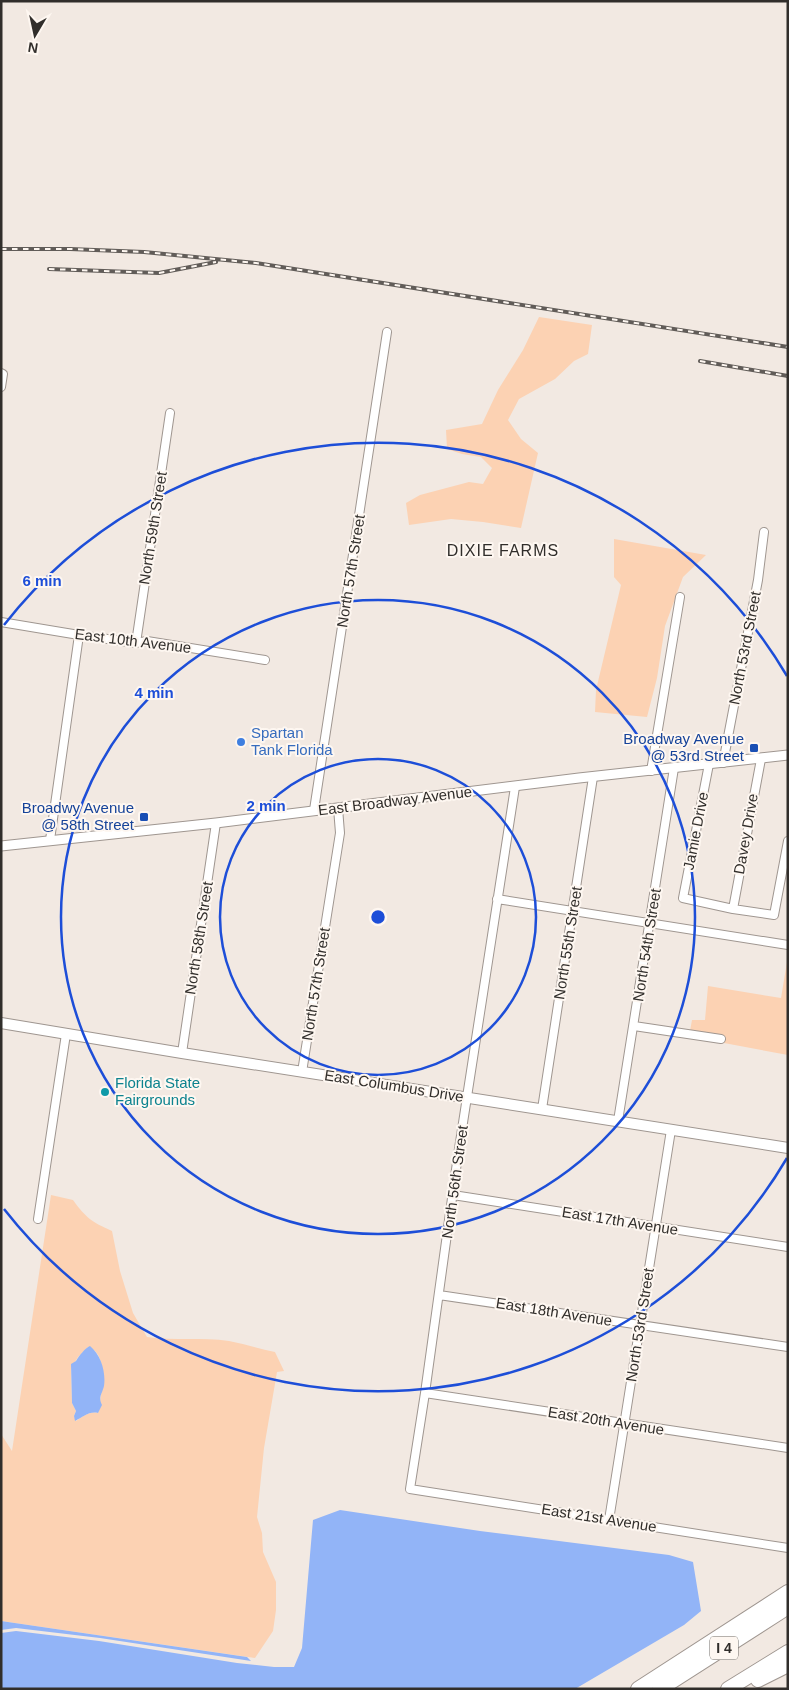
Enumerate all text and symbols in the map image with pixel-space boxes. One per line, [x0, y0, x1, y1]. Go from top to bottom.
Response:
north arrow [10, 10, 60, 60]
text: N [27, 39, 39, 57]
street label: North 59th Street [135, 469, 170, 586]
street label: North 57th Street [333, 512, 368, 629]
district label: DIXIE FARMS [447, 542, 559, 559]
text: 6 min [22, 572, 62, 589]
street label: North 53rd Street [725, 589, 764, 706]
street label: East 10th Avenue [74, 625, 192, 656]
text: 4 min [134, 684, 174, 701]
place label: Spartan Tank Florida [251, 724, 333, 758]
place label: Broadway Avenue @ 53rd Street [623, 730, 745, 764]
marker: Spartan Tank Florida [235, 736, 247, 748]
marker: Broadway Avenue @ 53rd Street [748, 742, 760, 754]
street label: East Broadway Avenue [317, 783, 473, 818]
street label: Jamie Drive [680, 790, 711, 871]
street label: Davey Drive [730, 792, 761, 876]
text: 2 min [246, 797, 286, 814]
place label: Broadwy Avenue @ 58th Street [22, 799, 135, 833]
marker: Broadwy Avenue @ 58th Street [138, 811, 150, 823]
street label: North 58th Street [181, 879, 216, 996]
street label: North 55th Street [550, 884, 585, 1001]
street label: North 54th Street [629, 886, 664, 1003]
centre of rings [369, 908, 387, 926]
street label: North 57th Street [298, 925, 333, 1042]
street label: East Columbus Drive [323, 1066, 465, 1105]
place label: Florida State Fairgrounds [115, 1074, 200, 1108]
marker: Florida State Fairgrounds [99, 1086, 111, 1098]
street label: North 56th Street [438, 1123, 471, 1240]
street label: East 17th Avenue [561, 1203, 679, 1238]
street label: North 53rd Street [622, 1266, 657, 1383]
street label: East 18th Avenue [495, 1294, 613, 1329]
street label: East 20th Avenue [547, 1403, 665, 1438]
street label: East 21st Avenue [540, 1500, 658, 1535]
road number: I 4 [710, 1636, 738, 1660]

